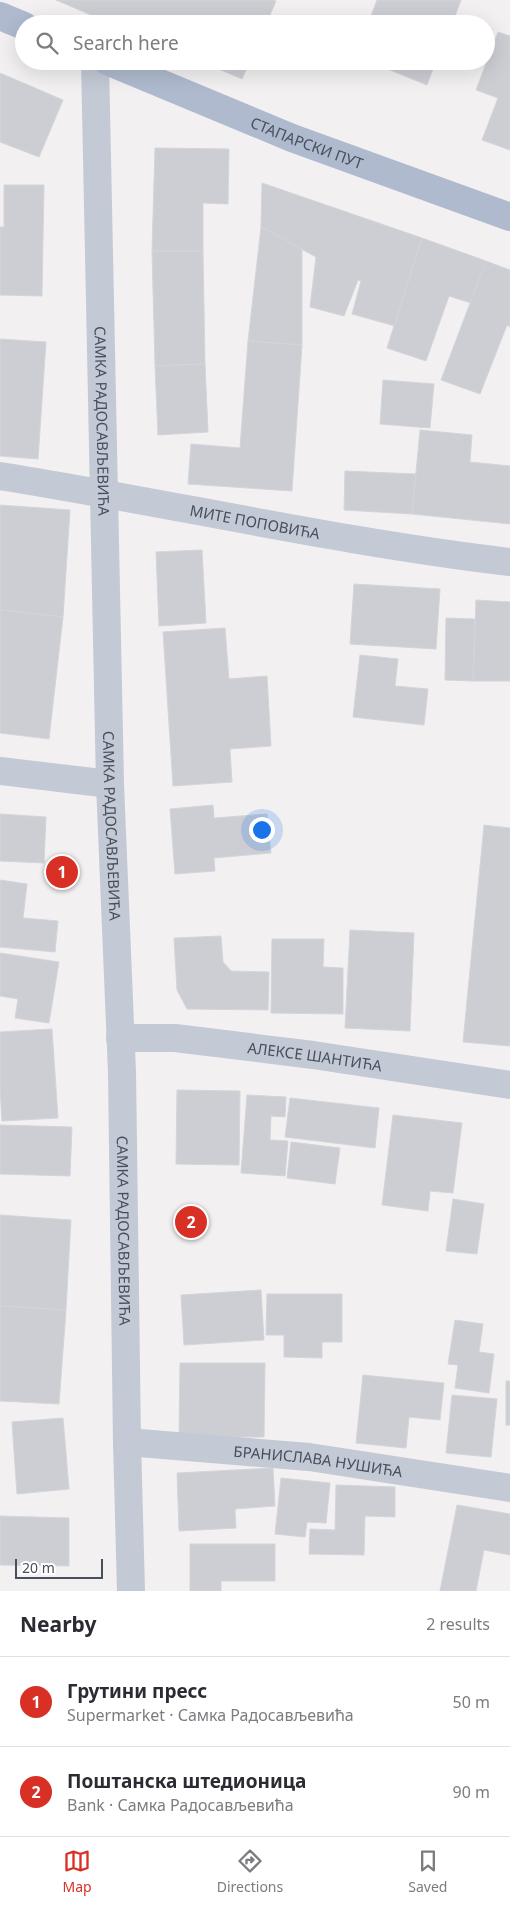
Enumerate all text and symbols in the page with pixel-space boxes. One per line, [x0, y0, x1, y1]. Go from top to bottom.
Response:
search box [15, 15, 495, 70]
icon: search [33, 29, 61, 57]
text: Search here [73, 30, 179, 56]
street label: СТАПАРСКИ ПУТ [248, 112, 367, 173]
street label: САМКА РАДОСАВЉЕВИЋА [91, 326, 114, 516]
street label: МИТЕ ПОПОВИЋА [188, 500, 322, 543]
street label: САМКА РАДОСАВЉЕВИЋА [99, 731, 126, 921]
your location [249, 817, 275, 843]
pin: 1 [46, 853, 78, 891]
street label: АЛЕКСЕ ШАНТИЋА [246, 1037, 384, 1075]
street label: САМКА РАДОСАВЉЕВИЋА [113, 1136, 135, 1326]
pin: 2 [175, 1203, 207, 1241]
street label: БРАНИСЛАВА НУШИЋА [233, 1441, 404, 1481]
scale bar [15, 1556, 102, 1579]
text: 20 m [22, 1558, 55, 1577]
text: Nearby [20, 1610, 96, 1638]
text: 2 results [426, 1613, 490, 1635]
text: Грутини пресс [67, 1678, 207, 1704]
text: 1 [31, 1691, 41, 1713]
text: 50 m [453, 1691, 490, 1713]
text: Supermarket · Самка Радосављевића [67, 1704, 354, 1726]
text: Поштанска штедионица [67, 1768, 306, 1794]
text: 2 [31, 1781, 41, 1803]
text: 90 m [453, 1781, 490, 1803]
text: Bank · Самка Радосављевића [67, 1794, 294, 1816]
tab: Map [63, 1847, 92, 1896]
tab: Directions [217, 1847, 283, 1896]
tab: Saved [408, 1847, 447, 1896]

